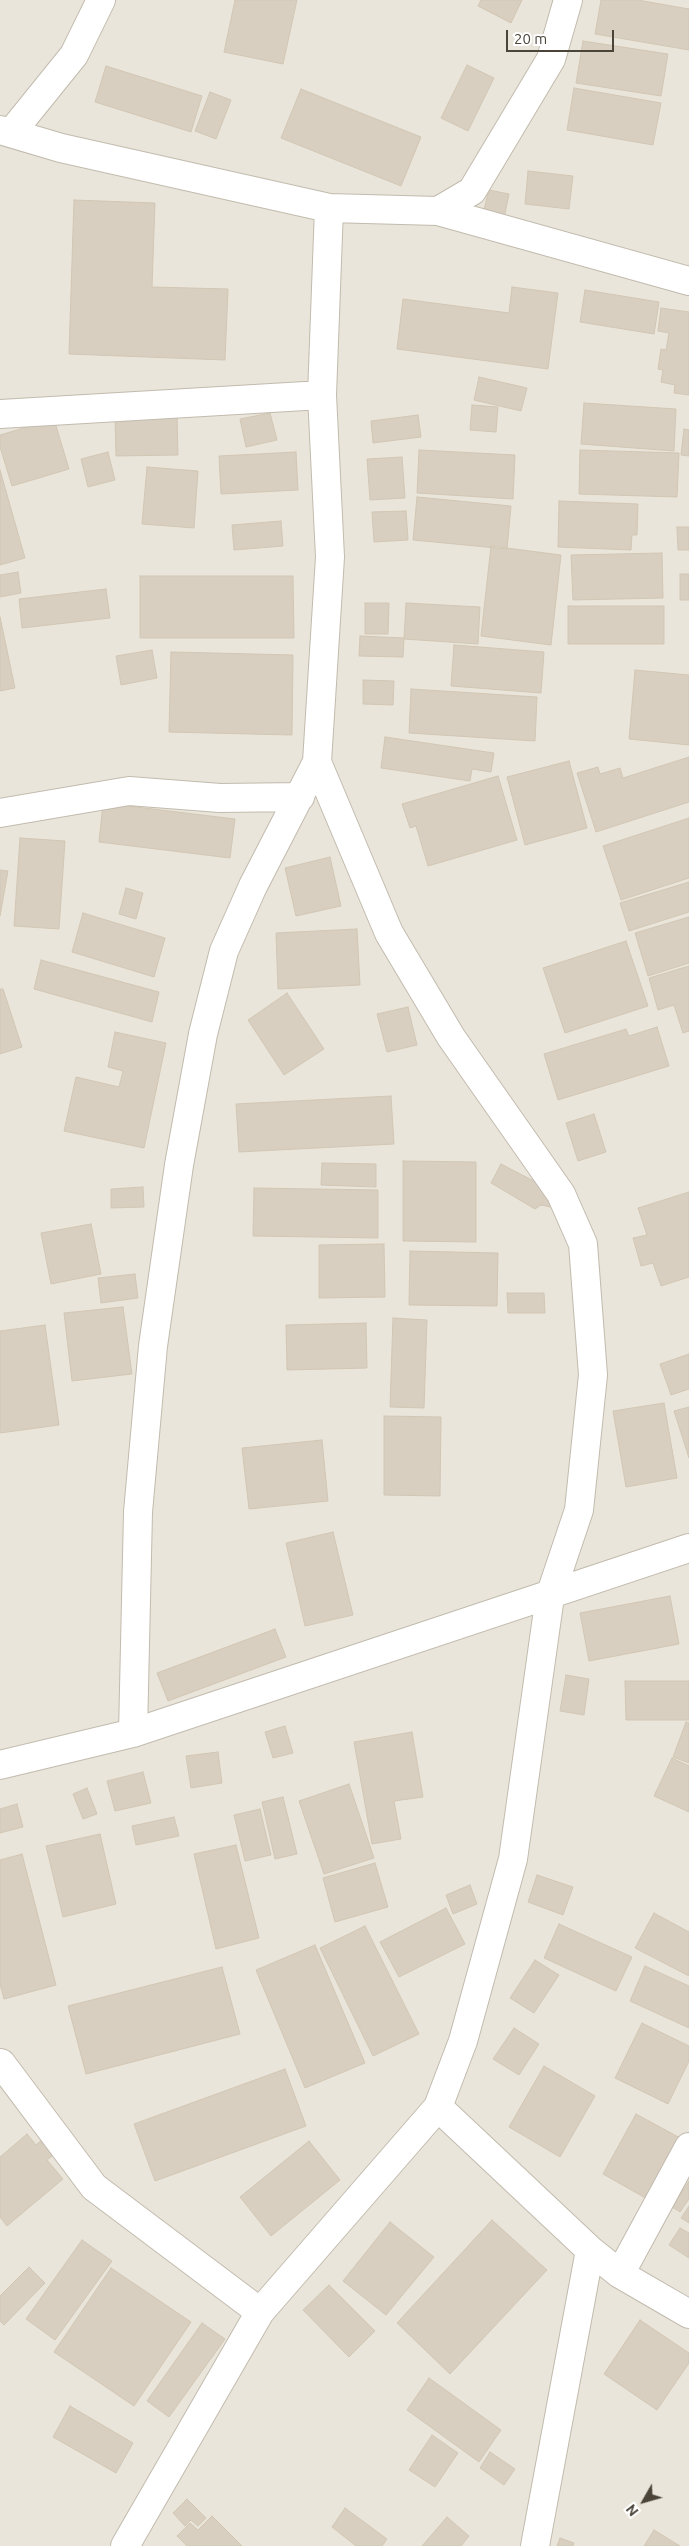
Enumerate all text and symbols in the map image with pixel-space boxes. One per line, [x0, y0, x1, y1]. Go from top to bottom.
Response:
scale bar [509, 20, 616, 52]
text: 20 m [514, 30, 547, 47]
north arrow [619, 2476, 669, 2526]
text: N [623, 2501, 642, 2519]

